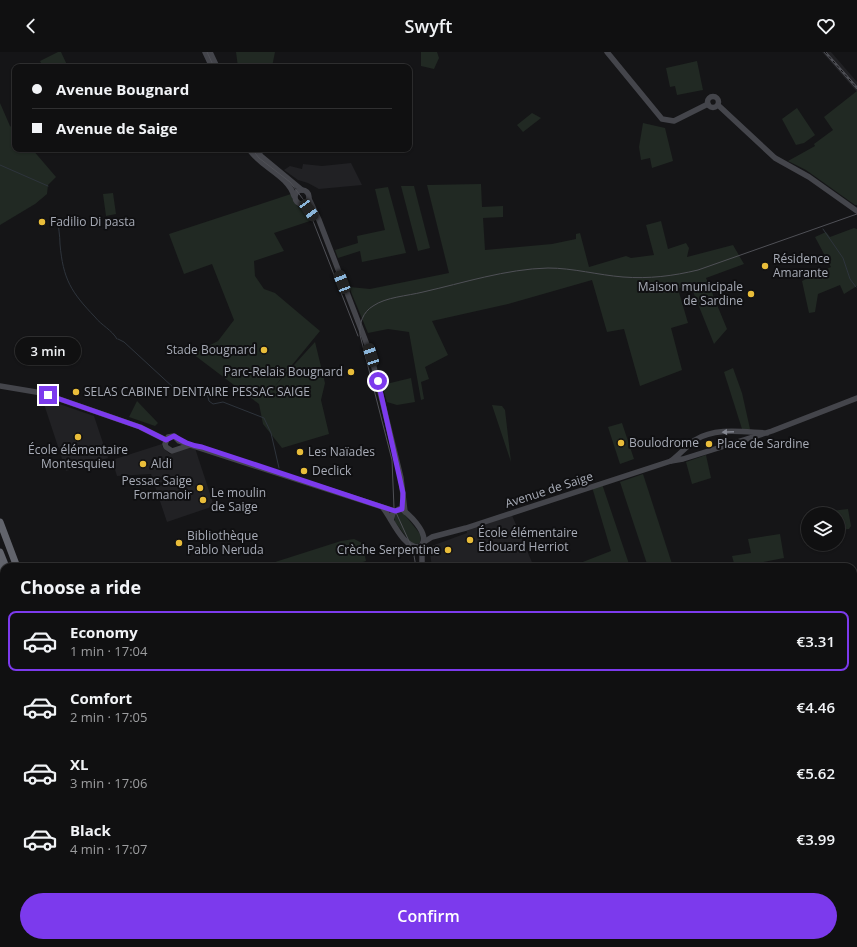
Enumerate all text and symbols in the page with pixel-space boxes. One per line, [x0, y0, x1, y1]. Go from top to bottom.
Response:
text: Swyft [405, 14, 452, 38]
icon: back [20, 15, 42, 37]
icon: heart [815, 15, 837, 37]
text: Avenue Bougnard [56, 79, 189, 99]
text: Avenue de Saige [56, 118, 178, 138]
car [297, 197, 321, 223]
place label: Fadilio Di pasta [50, 213, 135, 230]
marker: Fadilio Di pasta [37, 217, 47, 227]
place label: Résidence Amarante [773, 250, 830, 281]
marker: Résidence Amarante [760, 261, 770, 271]
car [332, 269, 352, 295]
place label: Maison municipale de Sardine [638, 278, 743, 309]
marker: Maison municipale de Sardine [746, 289, 756, 299]
callout: 3 min [15, 337, 81, 365]
place label: Stade Bougnard [166, 341, 256, 358]
text: 3 min [30, 342, 66, 360]
car [362, 342, 380, 368]
marker: Stade Bougnard [259, 345, 269, 355]
place label: Parc-Relais Bougnard [224, 363, 343, 380]
marker: Parc-Relais Bougnard [346, 367, 356, 377]
route start [369, 372, 387, 390]
place label: SELAS CABINET DENTAIRE PESSAC SAIGE [84, 383, 310, 400]
route end [39, 386, 57, 404]
marker: SELAS CABINET DENTAIRE PESSAC SAIGE [71, 387, 81, 397]
one-way arrow [722, 428, 734, 435]
marker: École élémentaire Montesquieu [73, 432, 83, 442]
place label: Boulodrome [629, 434, 699, 451]
place label: Place de Sardine [717, 435, 810, 452]
marker: Boulodrome [616, 438, 626, 448]
marker: Place de Sardine [704, 439, 714, 449]
place label: École élémentaire Montesquieu [28, 441, 128, 472]
place label: Les Naïades [308, 443, 375, 460]
marker: Les Naïades [295, 447, 305, 457]
place label: Aldi [151, 455, 172, 472]
marker: Aldi [138, 459, 148, 469]
place label: Declick [312, 462, 352, 479]
marker: Declick [299, 466, 309, 476]
street label: Avenue de Saige [503, 467, 595, 512]
place label: Pessac Saige Formanoir [122, 472, 192, 503]
marker: Pessac Saige Formanoir [195, 483, 205, 493]
place label: Le moulin de Saige [211, 484, 266, 515]
marker: Le moulin de Saige [198, 495, 208, 505]
map controls [801, 507, 845, 551]
button: layers [801, 507, 845, 551]
place label: École élémentaire Edouard Herriot [478, 524, 578, 555]
place label: Bibliothèque Pablo Neruda [187, 527, 264, 558]
marker: École élémentaire Edouard Herriot [465, 535, 475, 545]
marker: Bibliothèque Pablo Neruda [174, 538, 184, 548]
place label: Crèche Serpentine [337, 541, 440, 558]
marker: Crèche Serpentine [443, 545, 453, 555]
text: Choose a ride [20, 575, 141, 599]
text: Economy [70, 622, 138, 642]
icon: car [22, 623, 58, 659]
text: €3.31 [797, 631, 835, 651]
text: 1 min · 17:04 [70, 642, 147, 660]
text: Comfort [70, 688, 132, 708]
icon: car [22, 689, 58, 725]
text: €4.46 [797, 697, 835, 717]
text: 2 min · 17:05 [70, 708, 147, 726]
text: XL [70, 754, 88, 774]
icon: car [22, 755, 58, 791]
text: €5.62 [797, 763, 835, 783]
text: 3 min · 17:06 [70, 774, 147, 792]
text: Black [70, 820, 111, 840]
icon: car [22, 821, 58, 857]
text: €3.99 [797, 829, 835, 849]
text: 4 min · 17:07 [70, 840, 147, 858]
button: Confirm [20, 893, 837, 939]

